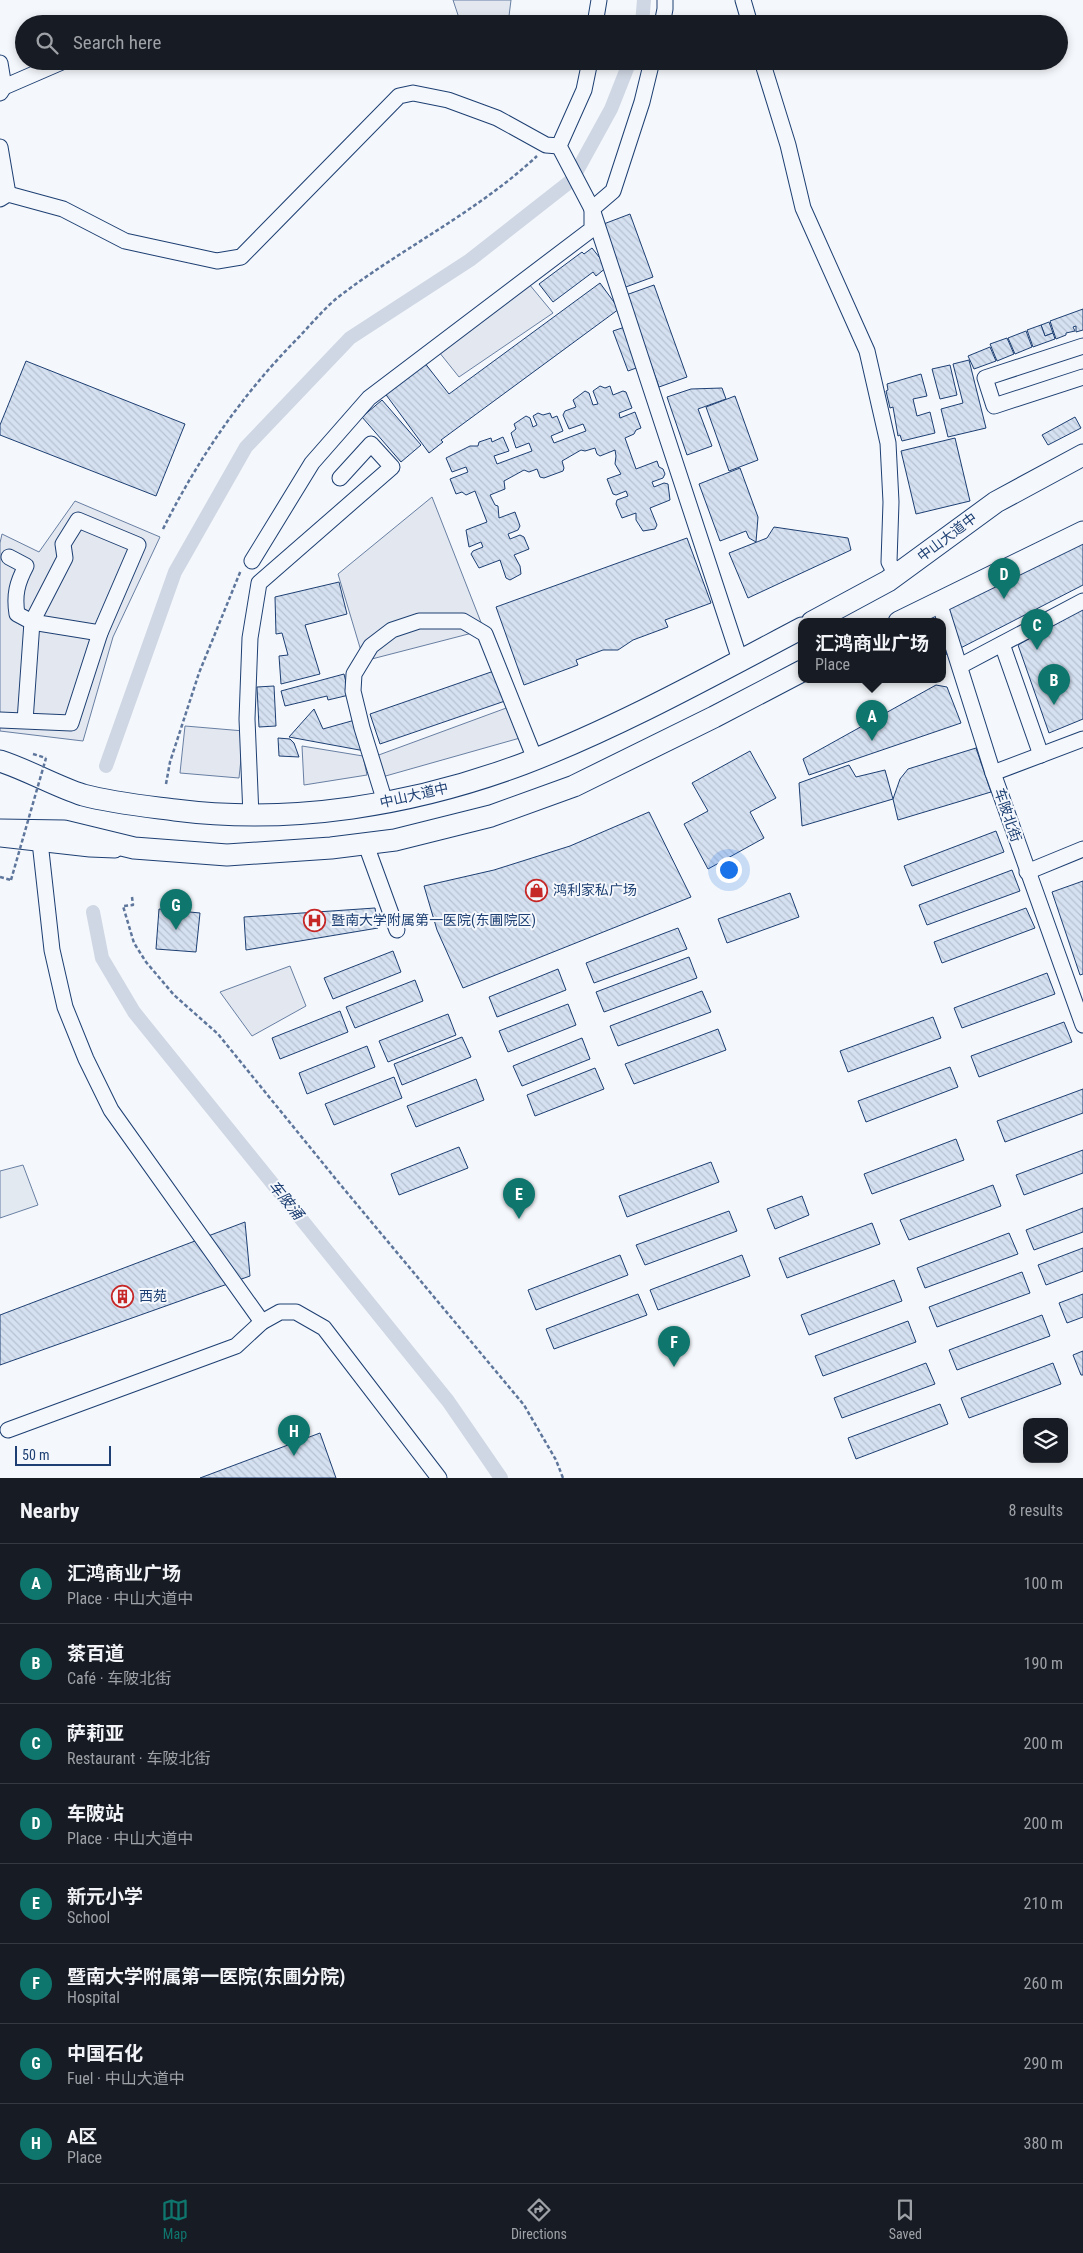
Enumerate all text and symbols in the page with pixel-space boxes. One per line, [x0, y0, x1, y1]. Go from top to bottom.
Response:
search box [15, 15, 1068, 70]
icon: search [33, 29, 61, 57]
text: Search here [73, 31, 161, 54]
street label: 中山大道中 [914, 510, 980, 564]
pin: D [988, 558, 1020, 599]
pin: C [1021, 609, 1053, 650]
popup [798, 618, 946, 683]
text: 汇鸿商业广场 [815, 632, 929, 655]
text: Place [815, 655, 850, 674]
pin: B [1038, 664, 1070, 705]
pin: A [856, 700, 888, 741]
street label: 中山大道中 [378, 779, 450, 811]
street label: 车陂北街 [991, 786, 1025, 844]
your location [716, 857, 742, 883]
shop icon: 鸿利家私广场 [525, 878, 549, 902]
place label: 鸿利家私广场 [553, 882, 637, 898]
pin: G [160, 889, 192, 930]
hospital icon: 暨南大学附属第一医院(东圃院区) [303, 908, 327, 932]
place label: 暨南大学附属第一医院(东圃院区) [331, 912, 536, 929]
water label: 车陂涌 [265, 1177, 308, 1225]
pin: E [503, 1178, 535, 1219]
building icon: 西苑 [111, 1284, 135, 1308]
place label: 西苑 [139, 1288, 167, 1304]
pin: F [658, 1326, 690, 1367]
pin: H [278, 1415, 310, 1456]
map controls [1023, 1418, 1068, 1463]
button: layers [1023, 1418, 1068, 1463]
scale bar [15, 1443, 111, 1466]
text: 50 m [22, 1447, 50, 1463]
text: Nearby [20, 1499, 79, 1523]
text: 8 results [1008, 1501, 1063, 1520]
text: 汇鸿商业广场 [67, 1562, 181, 1585]
text: A [31, 1574, 41, 1593]
text: 100 m [1024, 1574, 1063, 1593]
text: Place · 中山大道中 [67, 1589, 193, 1608]
text: 茶百道 [67, 1642, 124, 1665]
text: B [32, 1654, 40, 1673]
text: 190 m [1024, 1654, 1063, 1673]
text: Café · 车陂北街 [67, 1669, 171, 1688]
text: 萨莉亚 [67, 1722, 124, 1745]
text: C [31, 1734, 41, 1753]
text: 200 m [1024, 1734, 1063, 1753]
text: Restaurant · 车陂北街 [67, 1749, 210, 1768]
text: 车陂站 [67, 1802, 124, 1825]
text: D [31, 1814, 41, 1833]
text: 200 m [1024, 1814, 1063, 1833]
text: Place · 中山大道中 [67, 1829, 193, 1848]
text: 新元小学 [67, 1885, 143, 1908]
text: E [32, 1894, 40, 1913]
text: 210 m [1024, 1894, 1063, 1913]
text: School [67, 1908, 110, 1927]
text: 暨南大学附属第一医院(东圃分院) [67, 1965, 345, 1988]
text: F [32, 1974, 40, 1993]
text: 260 m [1024, 1974, 1063, 1993]
text: Hospital [67, 1988, 120, 2007]
text: 中国石化 [67, 2042, 143, 2065]
text: G [31, 2054, 41, 2073]
text: 290 m [1024, 2054, 1063, 2073]
text: Fuel · 中山大道中 [67, 2069, 185, 2088]
text: A区 [67, 2125, 97, 2148]
text: H [31, 2134, 41, 2153]
text: 380 m [1024, 2134, 1063, 2153]
text: Place [67, 2148, 102, 2167]
tab: Map [161, 2196, 189, 2242]
tab: Directions [511, 2196, 567, 2242]
tab: Saved [889, 2196, 922, 2242]

